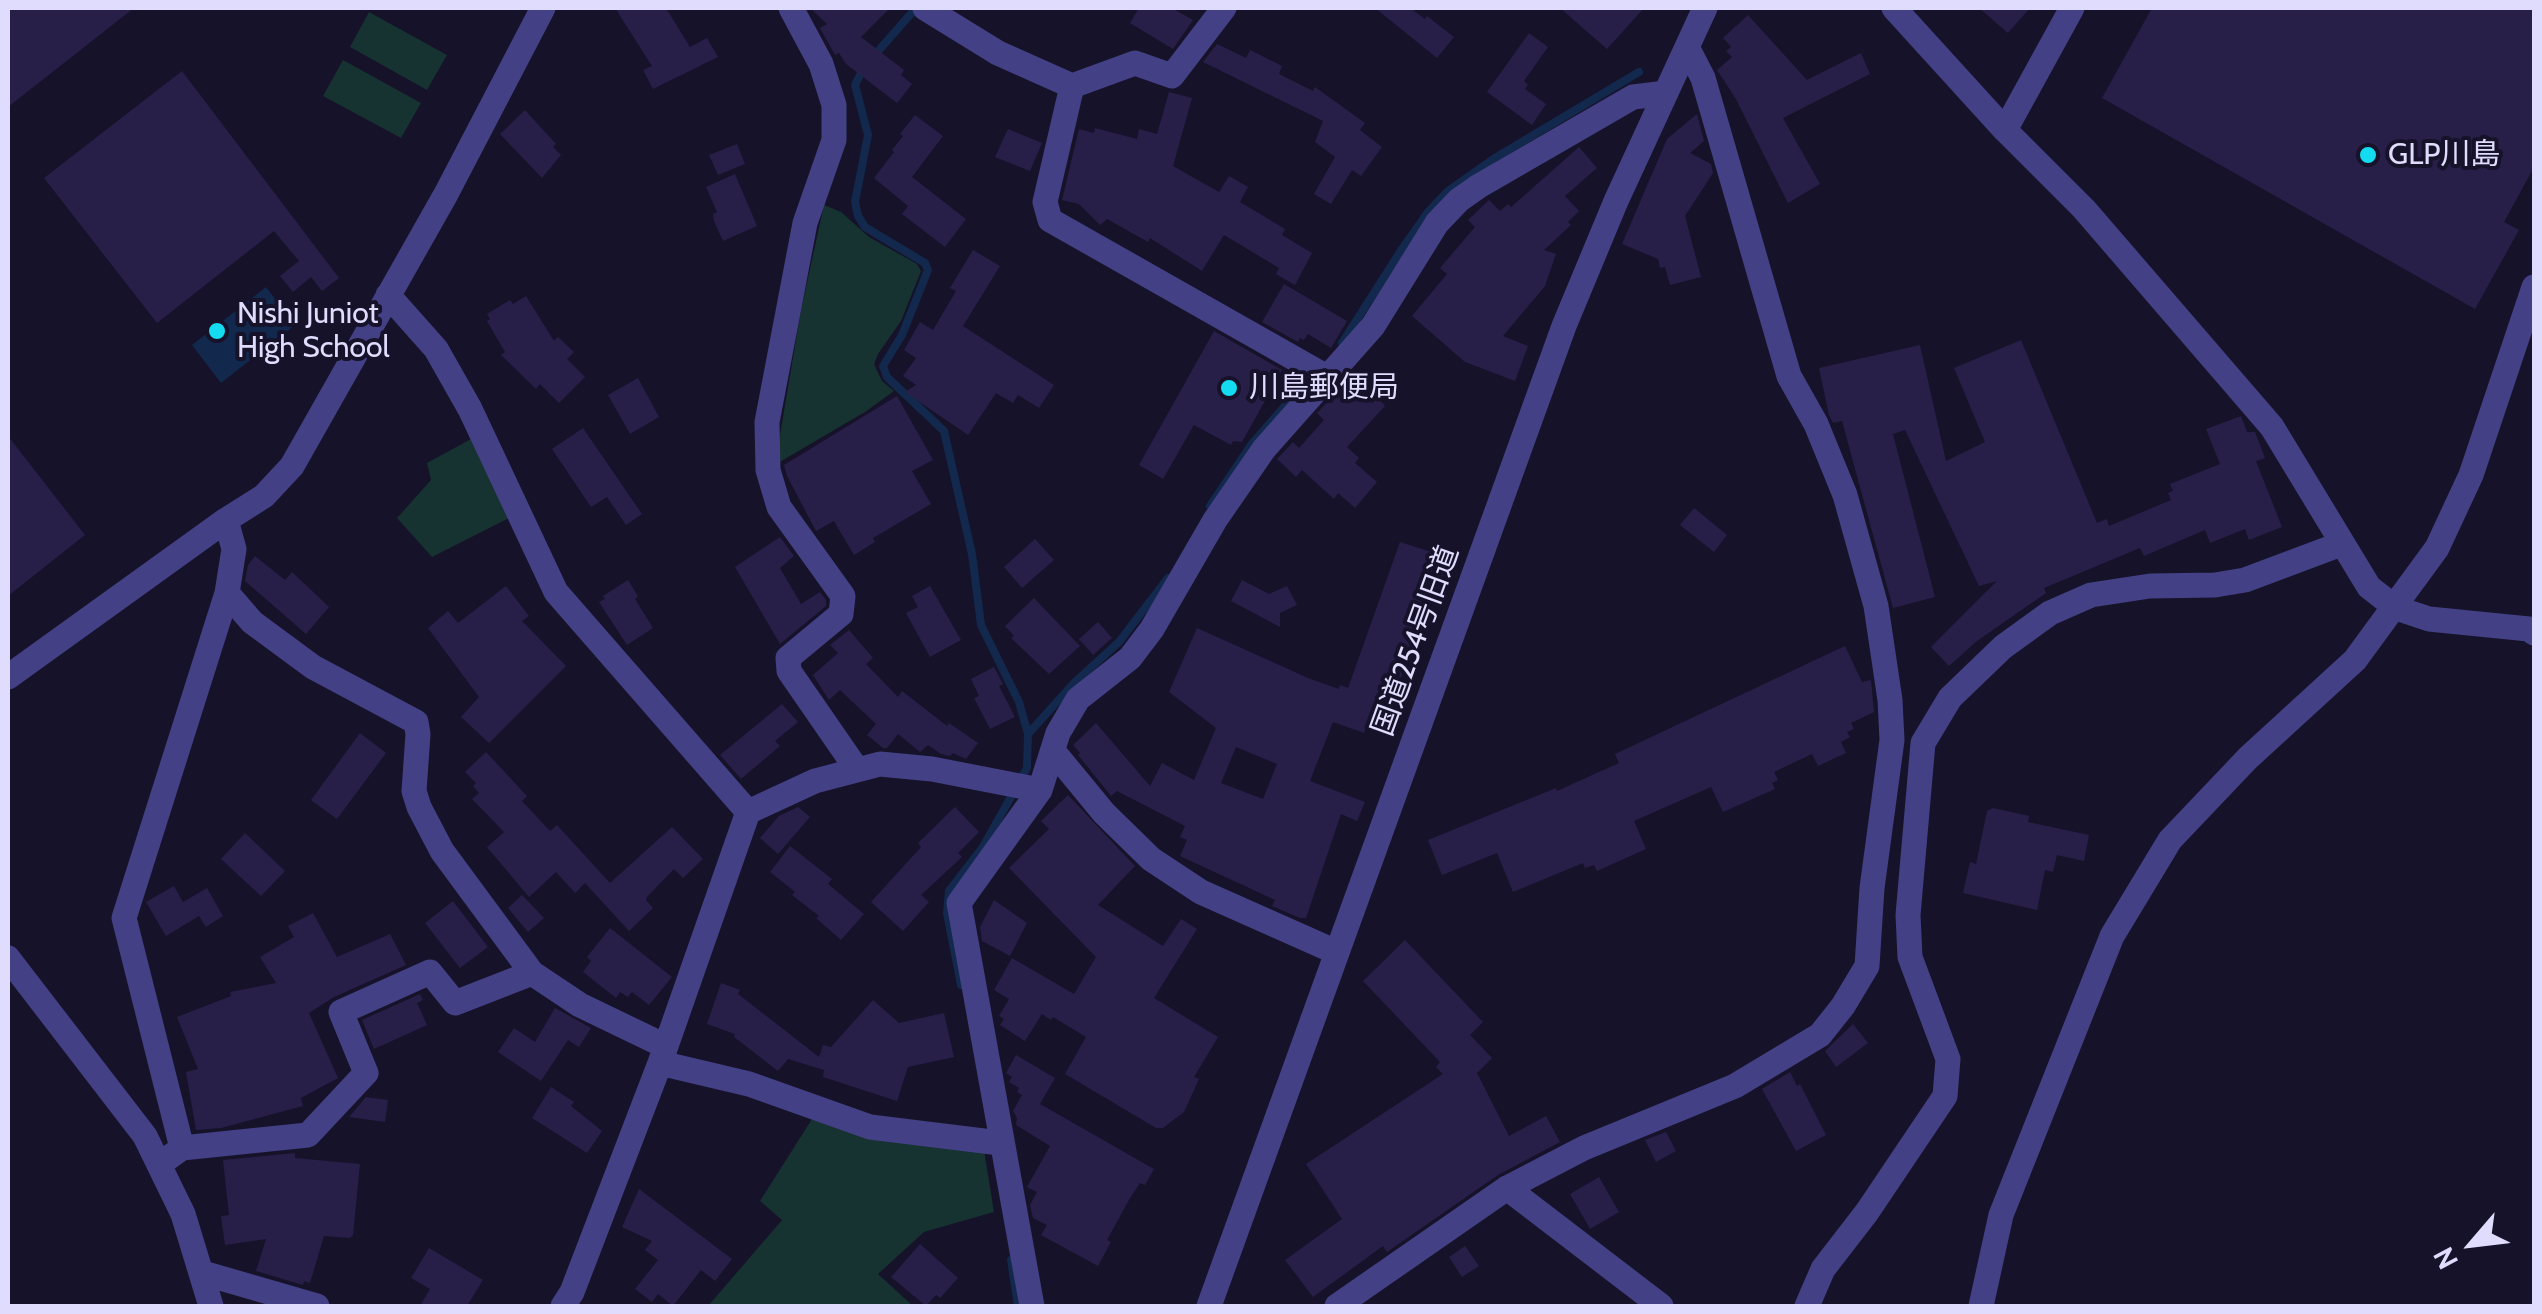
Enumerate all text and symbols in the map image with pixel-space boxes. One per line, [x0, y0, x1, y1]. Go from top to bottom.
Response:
place label: GLP川島 [2388, 137, 2500, 173]
marker: GLP川島 [2357, 144, 2379, 166]
place label: Nishi Juniot High School [237, 296, 390, 366]
marker: Nishi Juniot High School [206, 320, 228, 342]
place label: 川島郵便局 [1249, 370, 1399, 406]
marker: 川島郵便局 [1218, 377, 1240, 399]
street label: 国道254号旧道 [1365, 541, 1467, 741]
north arrow [2422, 1194, 2522, 1294]
text: N [2426, 1241, 2465, 1275]

